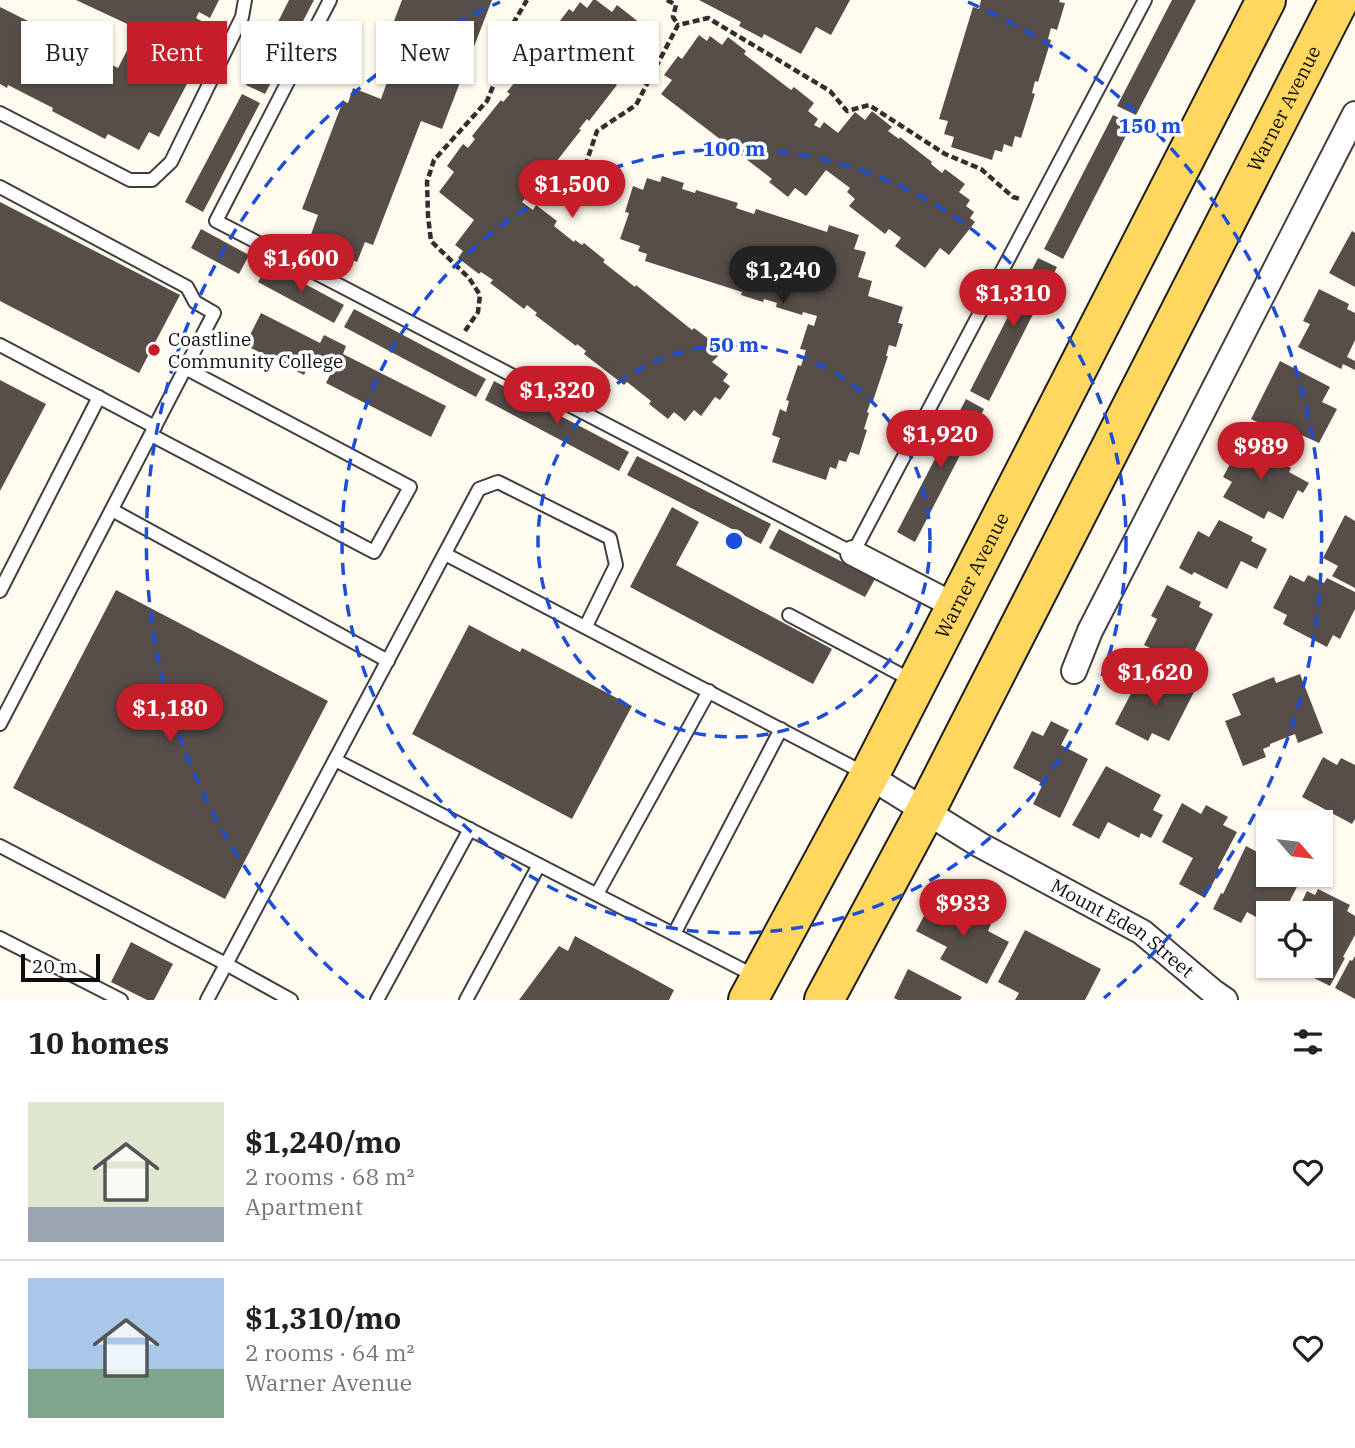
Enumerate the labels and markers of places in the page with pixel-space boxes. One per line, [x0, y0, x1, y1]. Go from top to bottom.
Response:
pin: $1,500 [515, 160, 629, 220]
pin: $1,600 [244, 234, 358, 294]
pin: $1,240 [726, 246, 840, 306]
pin: $1,310 [956, 270, 1070, 329]
place label: Coastline Community College [168, 327, 343, 373]
marker: Coastline Community College [146, 342, 162, 358]
pin: $1,320 [500, 366, 614, 426]
pin: $1,920 [883, 410, 997, 470]
pin: $989 [1220, 422, 1302, 482]
centre of rings [722, 529, 746, 553]
pin: $1,620 [1098, 648, 1212, 708]
pin: $1,180 [113, 684, 227, 744]
pin: $933 [922, 880, 1004, 939]

